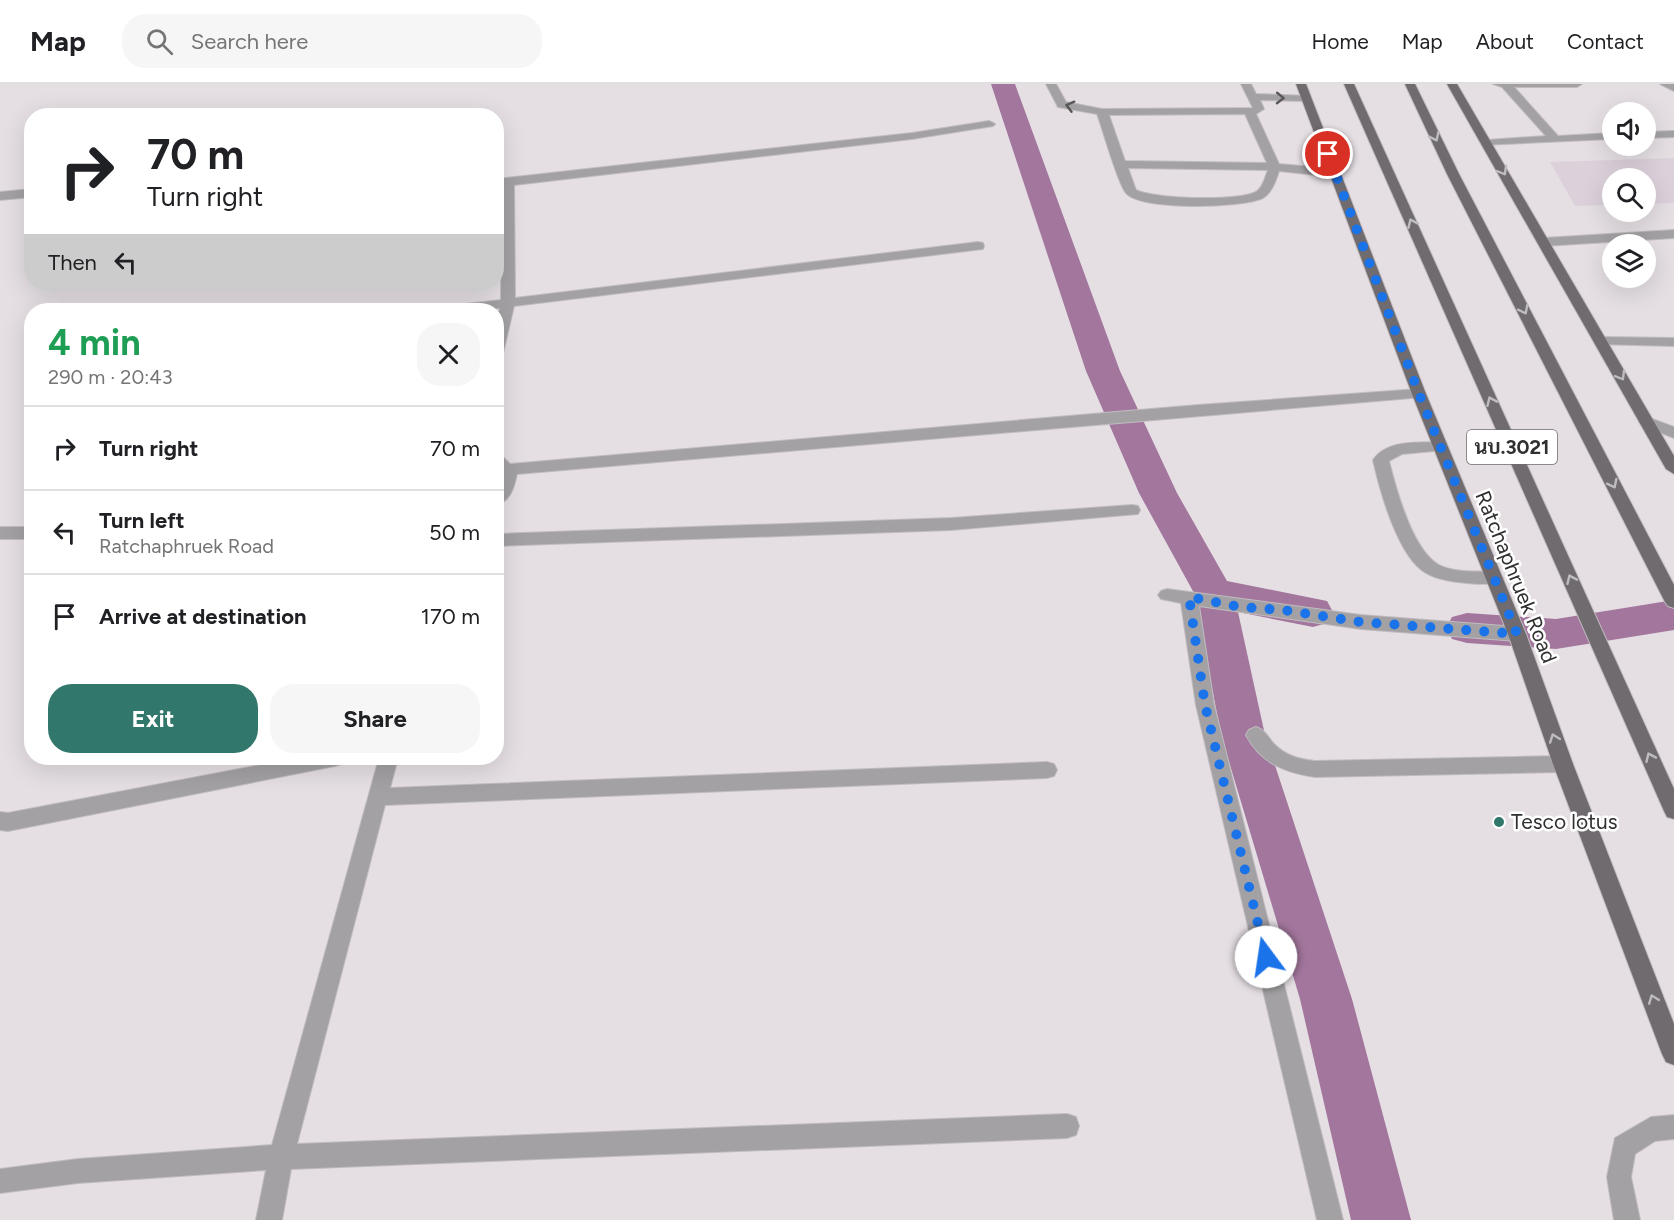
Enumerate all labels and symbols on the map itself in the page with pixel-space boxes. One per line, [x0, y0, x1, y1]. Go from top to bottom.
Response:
one-way arrow [1275, 92, 1284, 104]
one-way arrow [1065, 101, 1076, 113]
pin [1302, 128, 1353, 179]
one-way arrow [1428, 130, 1440, 141]
one-way arrow [1496, 165, 1507, 175]
one-way arrow [1407, 219, 1419, 230]
one-way arrow [1516, 304, 1528, 315]
one-way arrow [1614, 370, 1625, 380]
one-way arrow [1486, 397, 1498, 408]
road number: นบ.3021 [1467, 430, 1557, 464]
one-way arrow [1606, 477, 1617, 488]
street label: Ratchaphruek Road [1470, 487, 1562, 667]
one-way arrow [1566, 575, 1578, 586]
one-way arrow [1548, 733, 1561, 744]
one-way arrow [1645, 753, 1657, 764]
place label: Tesco lotus [1511, 809, 1618, 834]
marker: Tesco lotus [1492, 815, 1506, 829]
position arrow [1234, 925, 1298, 989]
one-way arrow [1648, 994, 1660, 1005]

